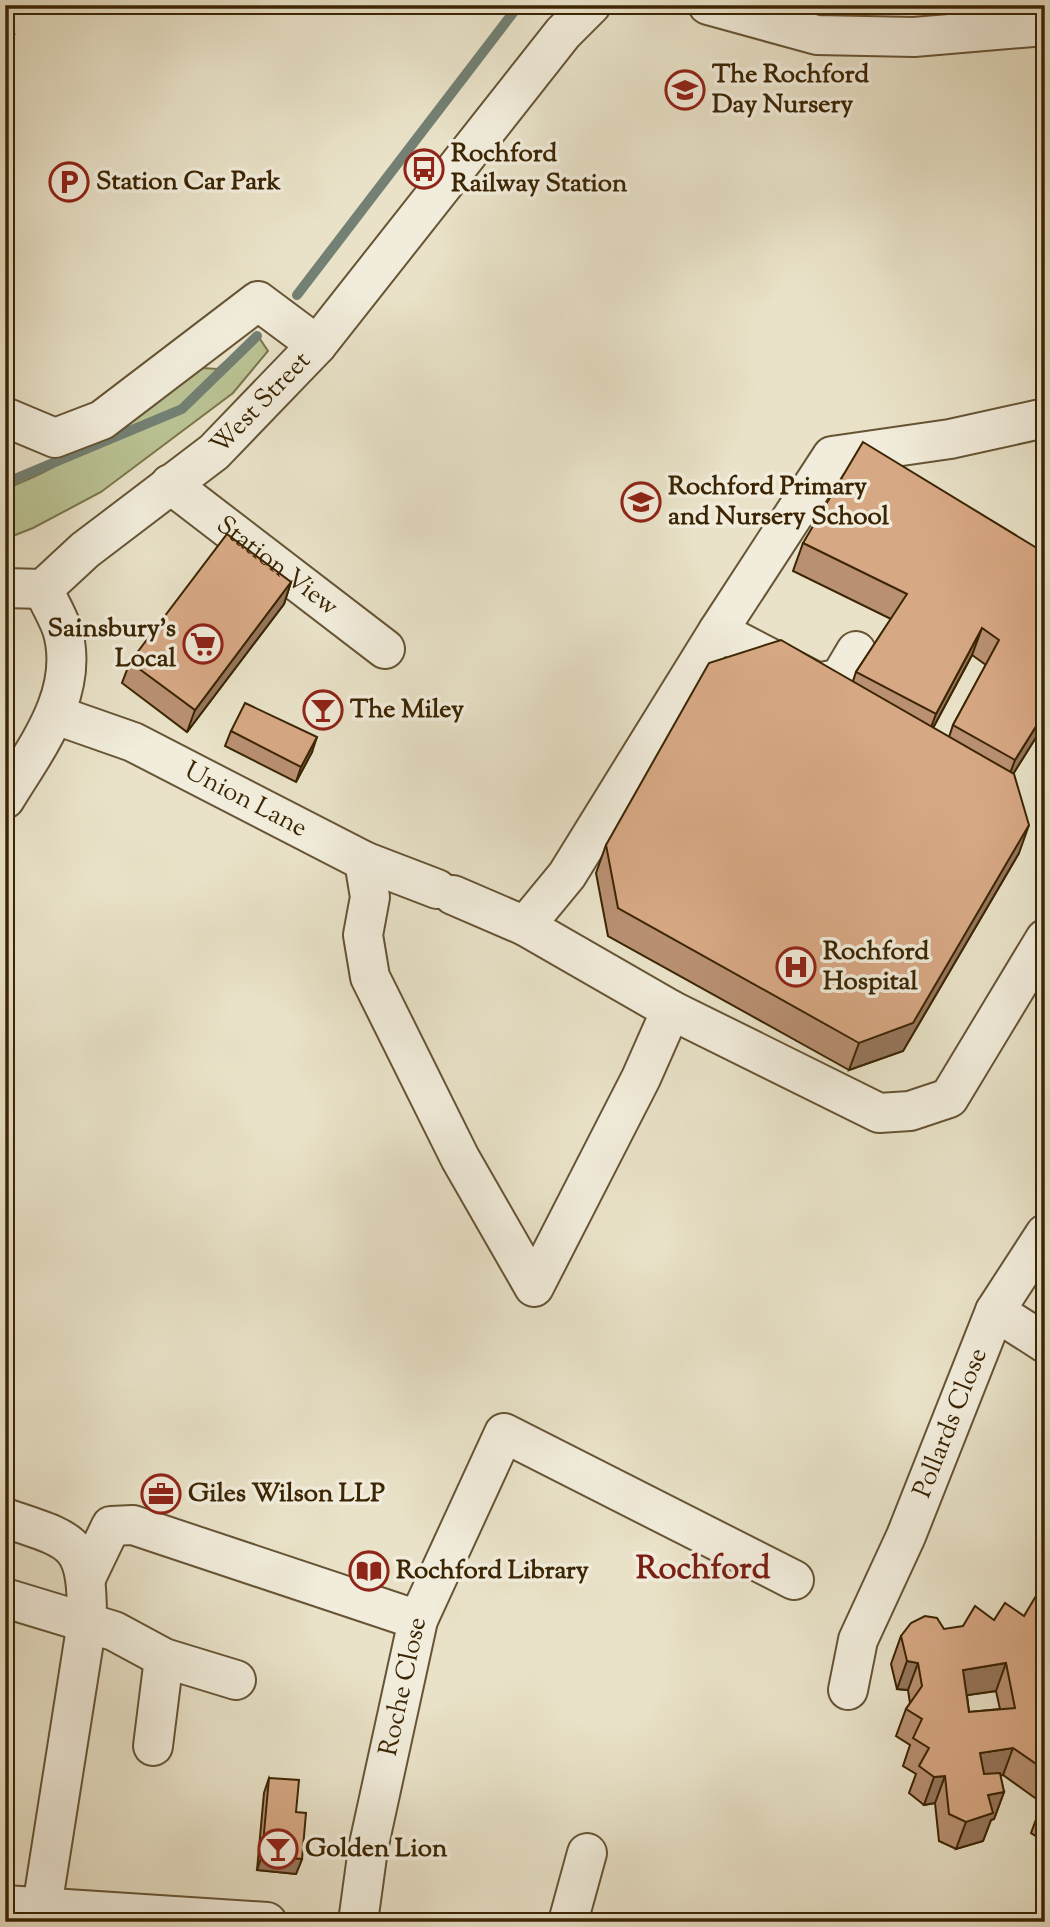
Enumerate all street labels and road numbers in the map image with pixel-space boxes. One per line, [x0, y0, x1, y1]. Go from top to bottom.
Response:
street label: West Street [202, 343, 320, 463]
street label: Station View [208, 507, 346, 625]
street label: Union Lane [177, 753, 313, 847]
street label: Pollards Close [904, 1343, 997, 1504]
street label: Roche Close [370, 1614, 437, 1759]

